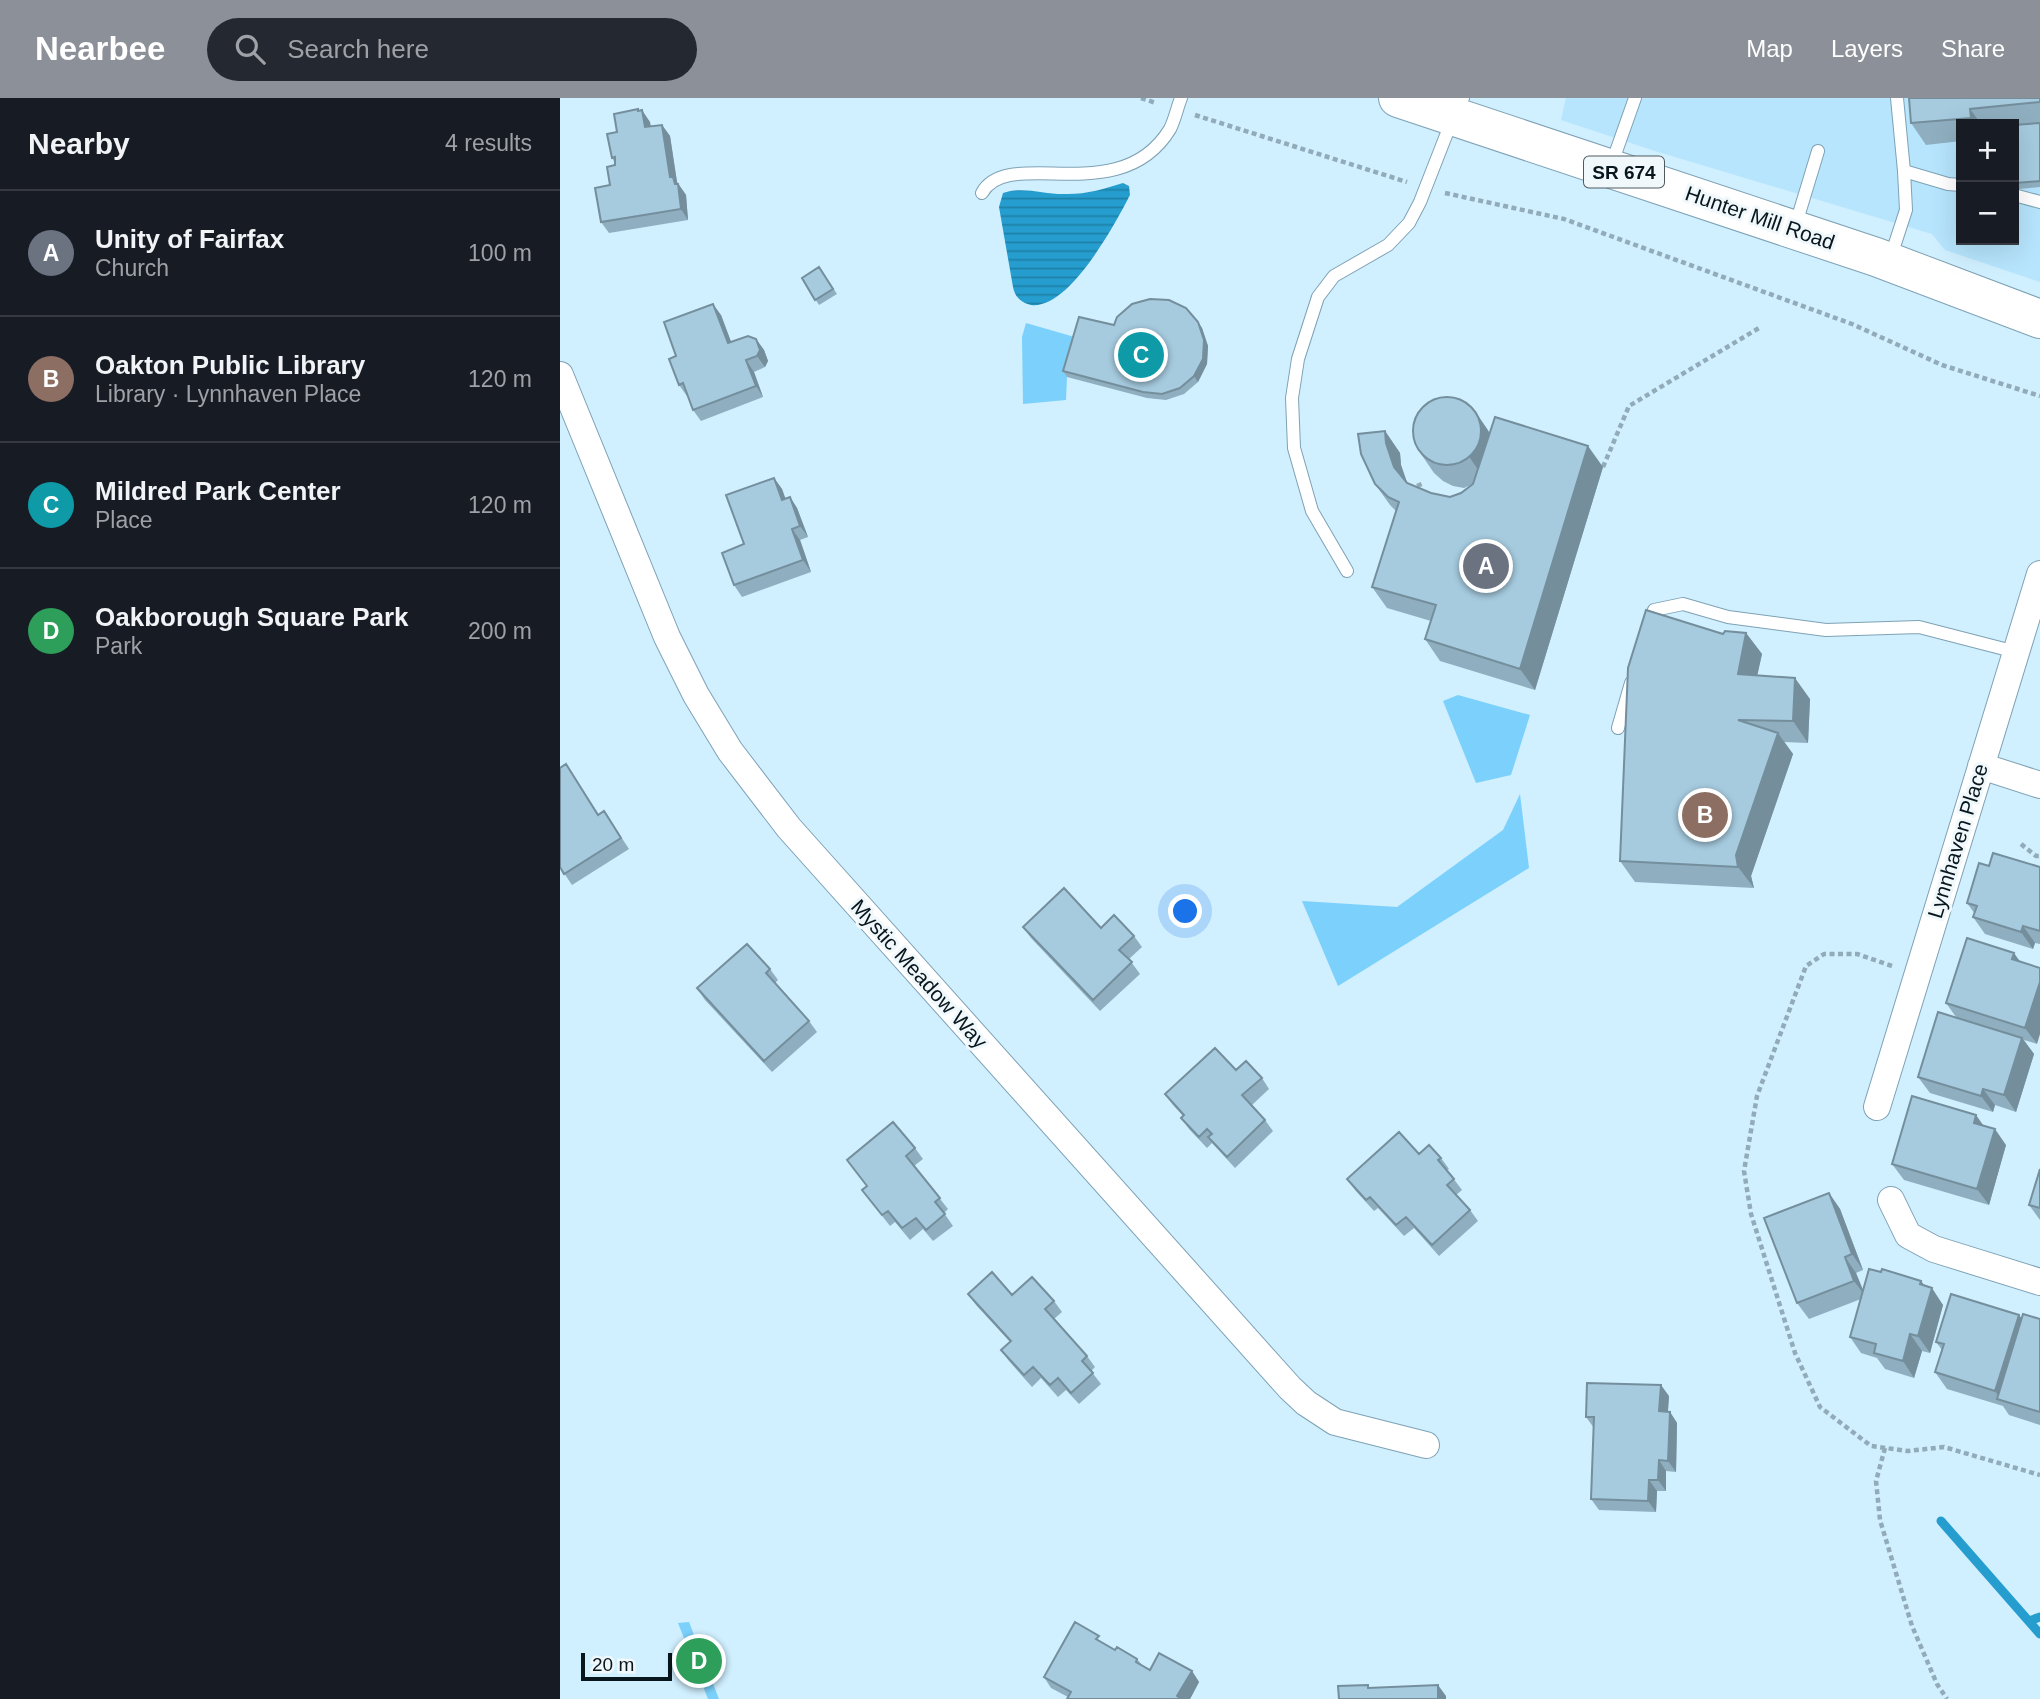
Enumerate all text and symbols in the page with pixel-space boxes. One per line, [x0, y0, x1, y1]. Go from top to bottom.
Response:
search box [207, 18, 697, 81]
text: Nearbee [35, 30, 165, 67]
icon: search [231, 30, 269, 68]
text: Search here [287, 34, 429, 64]
text: Map [1746, 35, 1793, 62]
text: Layers [1831, 35, 1903, 62]
text: Share [1941, 35, 2005, 62]
map controls [1956, 119, 2019, 245]
button: + [1956, 119, 2019, 182]
text: Nearby [28, 127, 130, 160]
text: 4 results [445, 130, 532, 156]
road number: SR 674 [1584, 156, 1664, 188]
street label: Hunter Mill Road [1682, 181, 1838, 254]
button: − [1956, 182, 2019, 245]
text: Unity of Fairfax [95, 224, 284, 254]
text: A [43, 240, 59, 266]
text: 100 m [468, 240, 532, 266]
text: Church [95, 255, 169, 281]
pin: C [1118, 329, 1164, 381]
text: Oakton Public Library [95, 350, 365, 380]
text: B [43, 366, 59, 392]
text: 120 m [468, 366, 532, 392]
text: Library · Lynnhaven Place [95, 381, 361, 407]
text: Mildred Park Center [95, 476, 341, 506]
text: C [43, 492, 59, 518]
text: 120 m [468, 492, 532, 518]
text: Place [95, 507, 153, 533]
pin: A [1463, 540, 1509, 592]
text: Oakborough Square Park [95, 602, 409, 632]
text: D [43, 618, 59, 644]
text: 200 m [468, 618, 532, 644]
text: Park [95, 633, 142, 659]
street label: Lynnhaven Place [1923, 761, 1992, 921]
pin: B [1682, 789, 1728, 841]
your location [1168, 894, 1202, 928]
street label: Mystic Meadow Way [847, 895, 992, 1053]
pin: D [676, 1635, 722, 1687]
scale bar [581, 1650, 672, 1682]
text: 20 m [592, 1654, 634, 1675]

